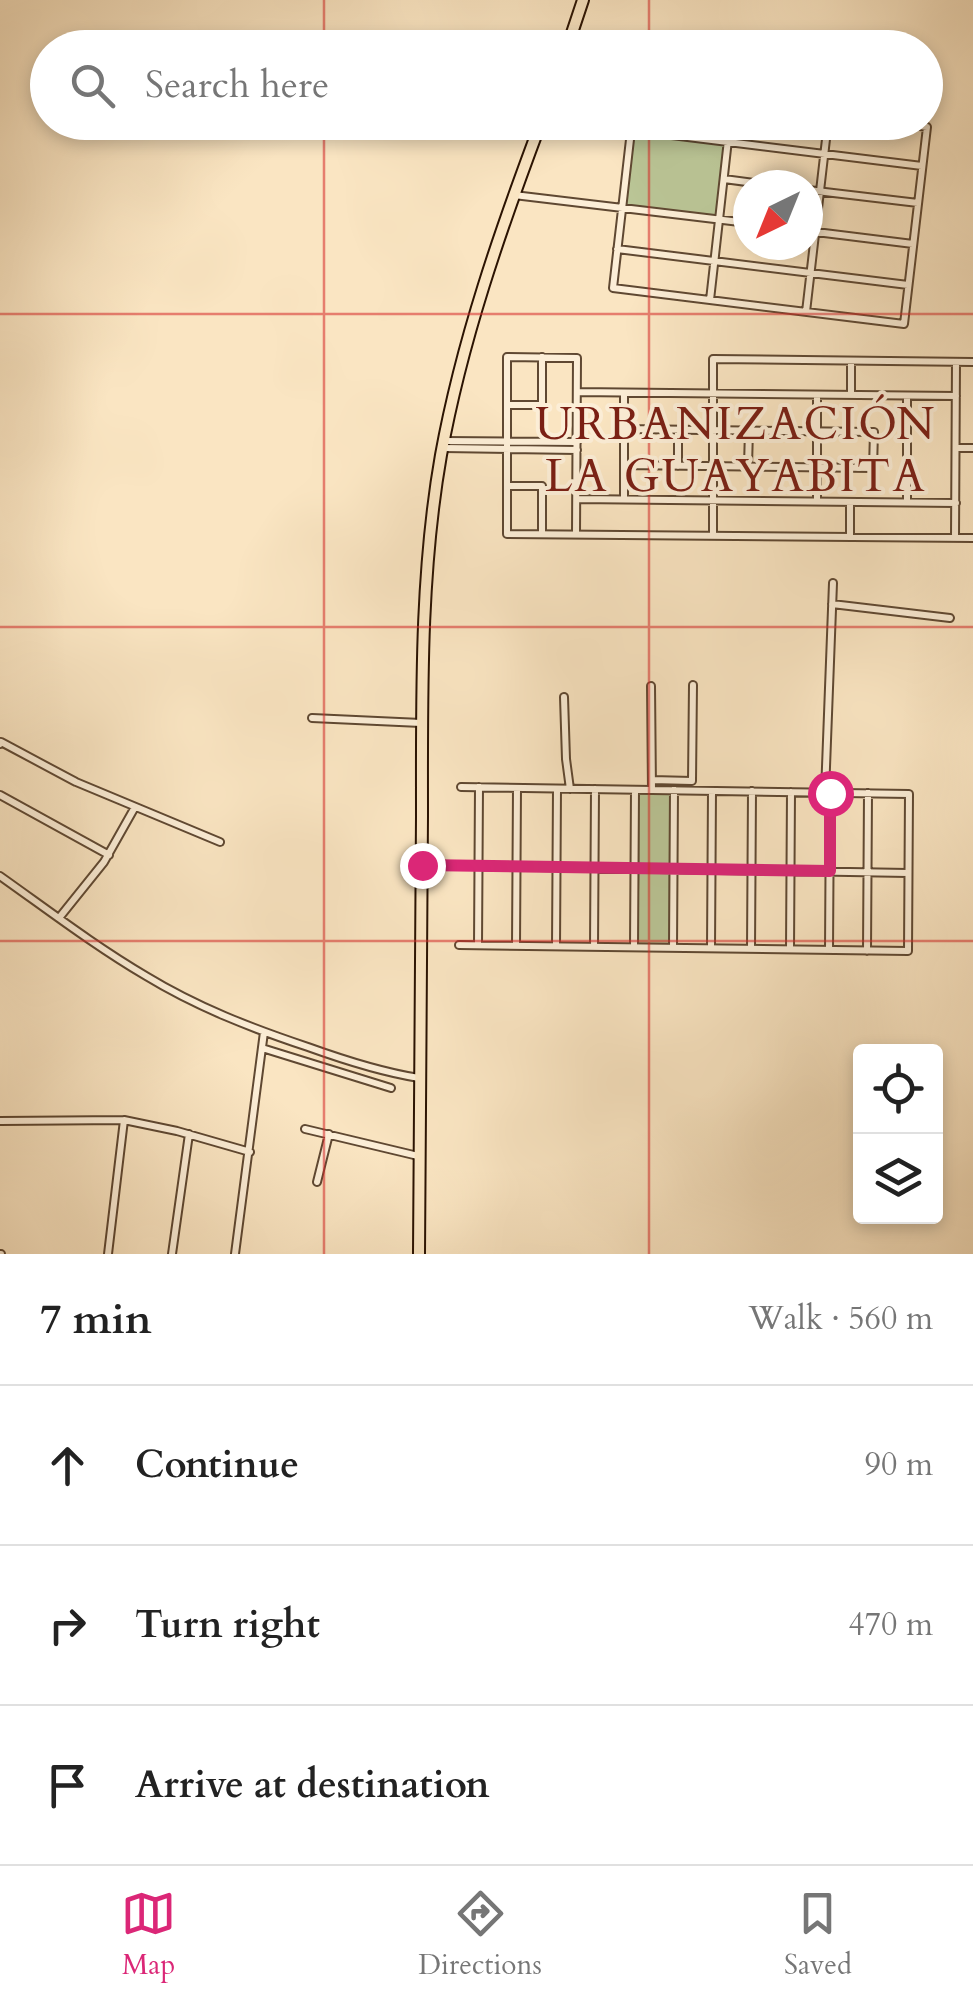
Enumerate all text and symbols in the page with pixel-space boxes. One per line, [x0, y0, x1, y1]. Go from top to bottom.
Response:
search box [30, 30, 943, 140]
icon: search [65, 58, 120, 113]
text: Search here [145, 59, 329, 111]
north arrow [733, 170, 823, 260]
district label: URBANIZACIÓN LA GUAYABITA [535, 394, 937, 507]
route start [808, 771, 854, 817]
route end [400, 843, 446, 889]
map controls [853, 1044, 943, 1224]
button: locate [853, 1044, 943, 1134]
button: layers [853, 1134, 943, 1224]
text: 7 min [40, 1291, 152, 1348]
text: Walk · 560 m [748, 1297, 933, 1341]
icon: ahead [40, 1438, 95, 1493]
text: Continue [135, 1439, 299, 1491]
text: 90 m [865, 1443, 933, 1487]
icon: right [40, 1598, 95, 1653]
text: Turn right [135, 1599, 320, 1651]
text: 470 m [848, 1603, 933, 1647]
icon: arrive [40, 1758, 95, 1813]
text: Arrive at destination [135, 1759, 490, 1811]
tab: Map [121, 1886, 176, 1984]
tab: Directions [418, 1886, 542, 1984]
tab: Saved [784, 1886, 852, 1984]

